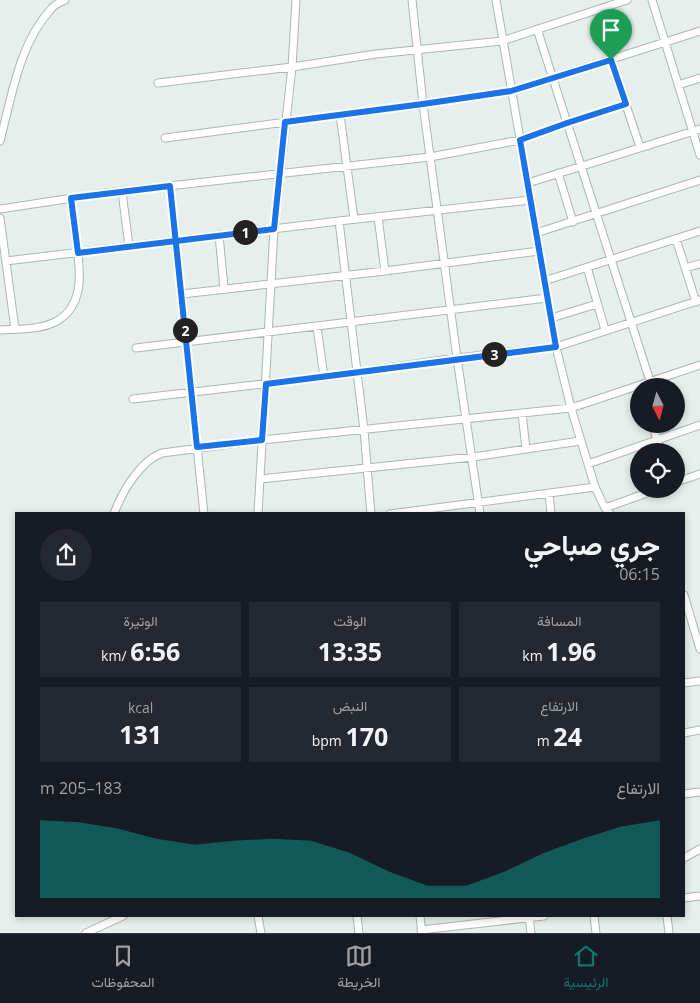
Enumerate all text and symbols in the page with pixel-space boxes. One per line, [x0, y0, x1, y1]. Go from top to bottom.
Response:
pin [590, 9, 632, 60]
icon: arrive [597, 16, 625, 44]
pin: 1 [232, 220, 258, 244]
text: 1 [241, 223, 250, 242]
pin: 2 [172, 318, 198, 342]
text: 2 [181, 321, 190, 340]
pin: 3 [482, 342, 506, 366]
text: 3 [490, 345, 499, 364]
north arrow [630, 378, 685, 432]
map controls [630, 378, 685, 498]
button: locate [630, 443, 685, 498]
text: جري صباحي [524, 525, 660, 563]
button: share [40, 529, 92, 581]
text: 06:15 [619, 563, 660, 585]
text: الوتيرة [124, 611, 158, 630]
text: الوقت [334, 611, 366, 630]
text: المسافة [537, 611, 582, 630]
text: 6:56 [130, 634, 180, 668]
text: 13:35 [318, 634, 382, 668]
text: 1.96 [546, 634, 596, 668]
text: /km [101, 646, 130, 665]
text: km [522, 646, 546, 665]
text: النبض [333, 696, 367, 715]
text: الارتفاع [540, 696, 578, 715]
text: kcal [128, 698, 153, 717]
text: 131 [119, 717, 162, 751]
text: 170 [345, 719, 388, 753]
text: 24 [553, 719, 582, 753]
text: bpm [312, 731, 345, 750]
text: m [537, 731, 553, 750]
text: 183–205 m [40, 777, 122, 799]
text: الارتفاع [617, 777, 660, 799]
tab: المحفوظات [91, 942, 154, 995]
tab: الخريطة [337, 942, 381, 995]
tab: الرئيسية [563, 942, 609, 995]

